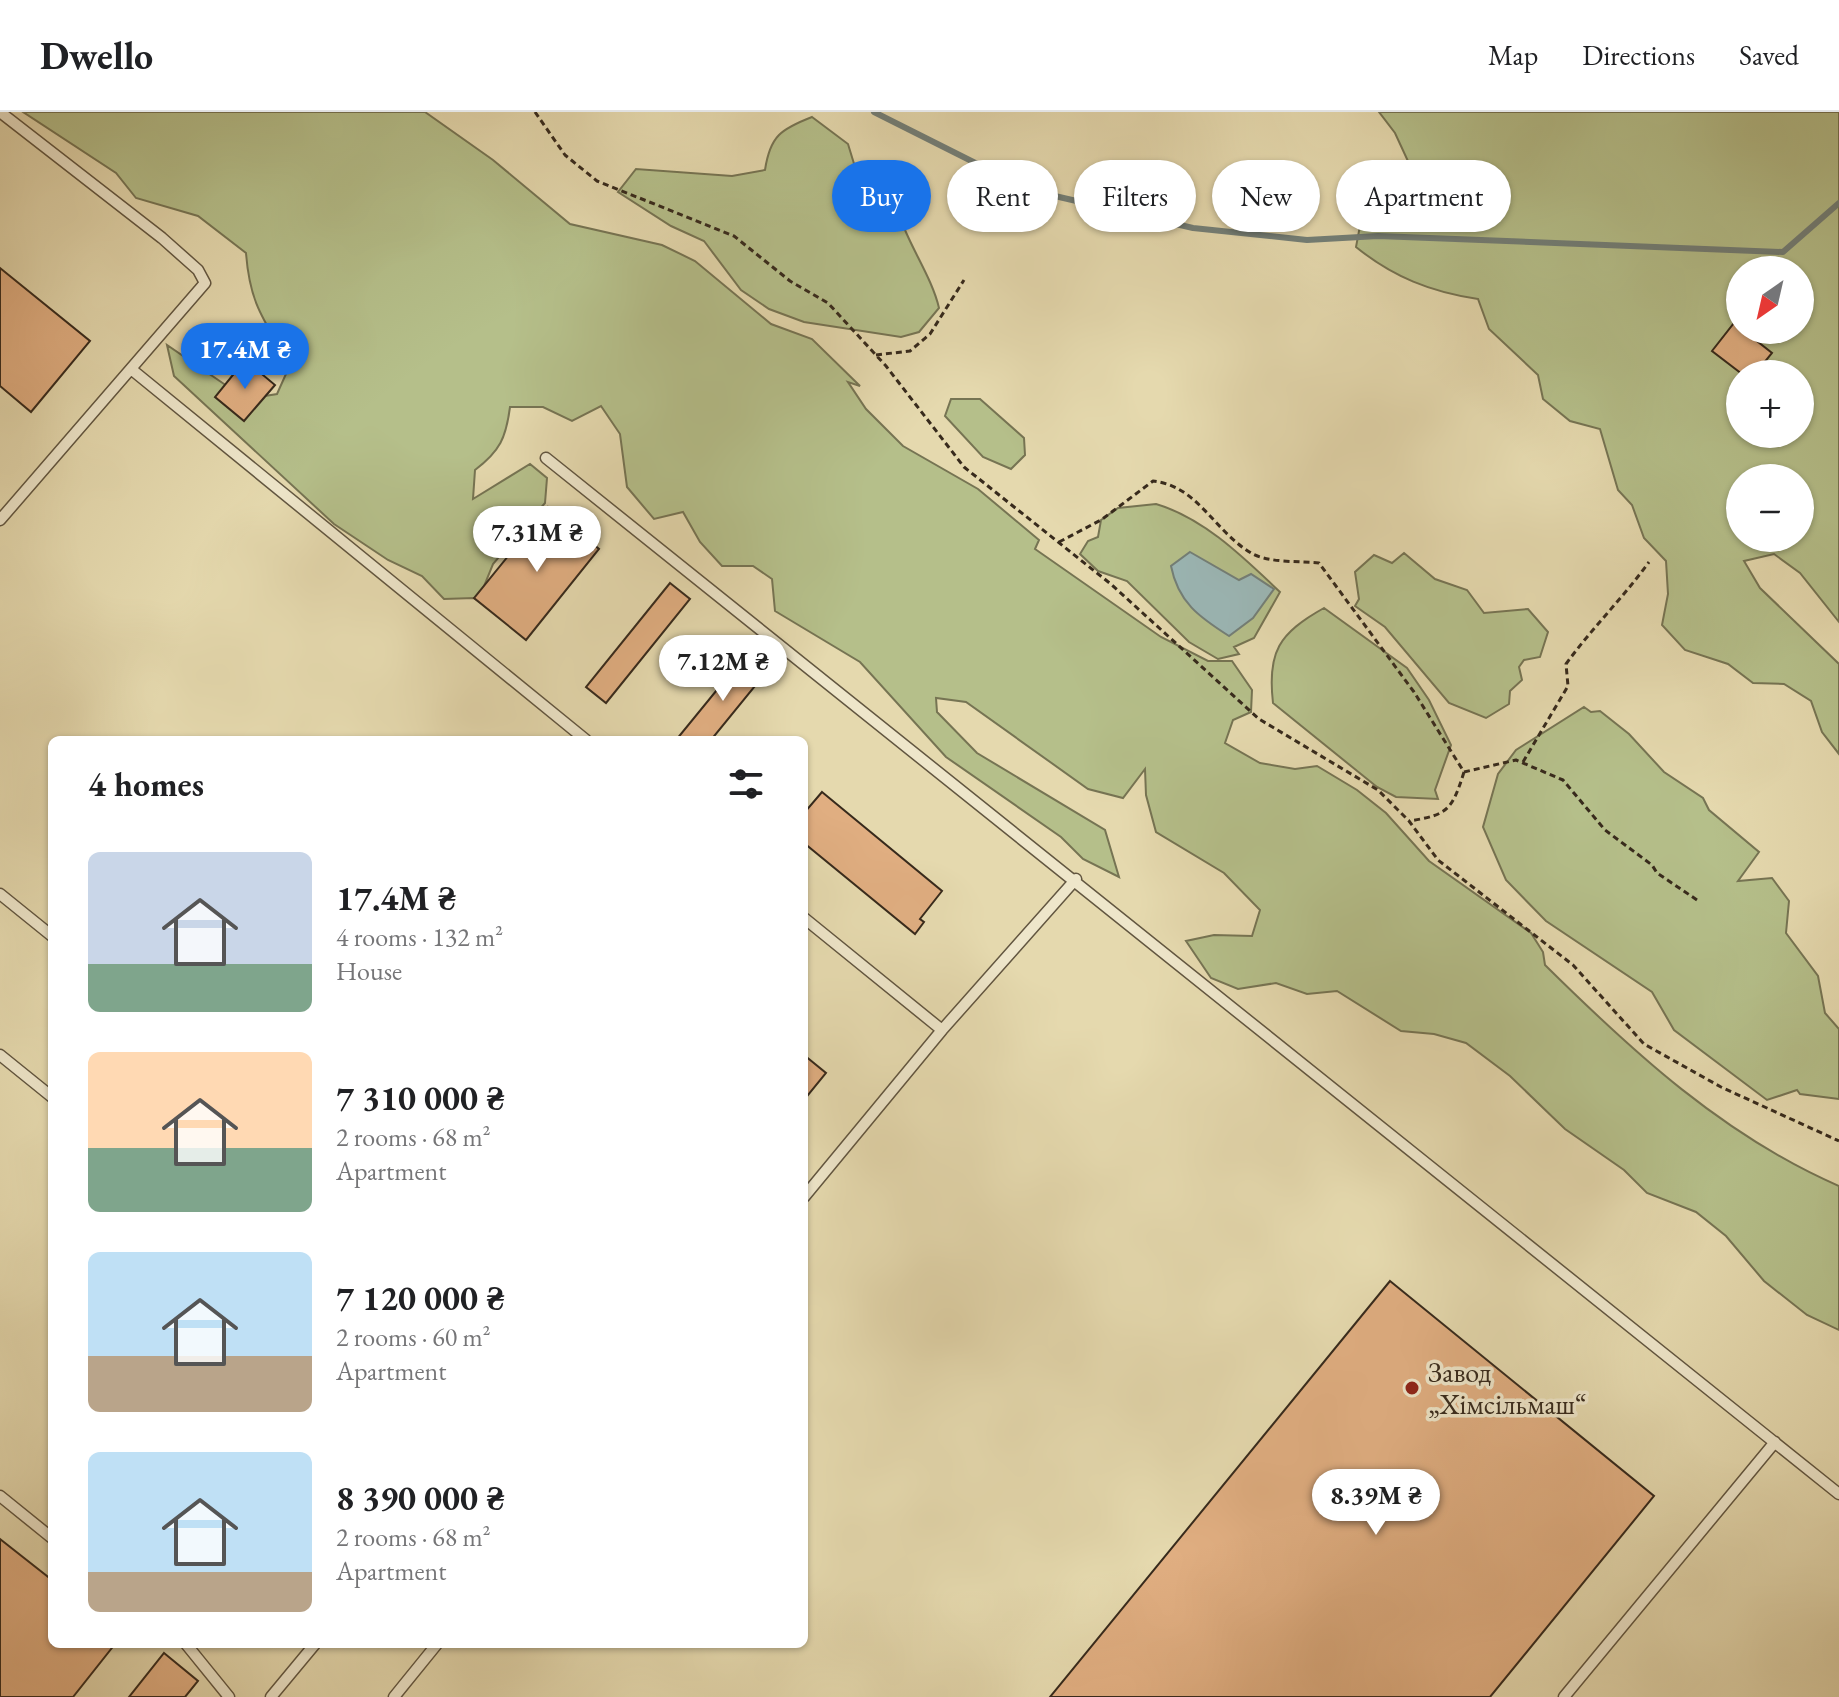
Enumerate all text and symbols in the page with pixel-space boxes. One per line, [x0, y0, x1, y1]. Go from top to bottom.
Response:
text: Dwello [40, 31, 153, 80]
text: Map [1488, 37, 1538, 73]
text: Directions [1582, 37, 1695, 73]
text: Saved [1739, 37, 1799, 73]
chip: Buy [832, 160, 931, 232]
chip: Rent [947, 160, 1058, 232]
chip: Filters [1074, 160, 1196, 232]
chip: New [1212, 160, 1320, 232]
chip: Apartment [1336, 160, 1511, 232]
north arrow [1726, 256, 1814, 344]
map controls [1726, 256, 1814, 552]
pin: 17.4M ₴ [171, 323, 319, 391]
text: 17.4M ₴ [199, 332, 291, 366]
button: + [1726, 360, 1814, 448]
button: − [1726, 464, 1814, 552]
pin: 7.31M ₴ [463, 506, 611, 574]
text: 7.31M ₴ [491, 515, 583, 549]
pin: 7.12M ₴ [649, 635, 797, 703]
text: 7.12M ₴ [677, 644, 769, 678]
text: 4 homes [88, 762, 204, 806]
icon: filters [724, 762, 768, 806]
text: 17.4M ₴ [336, 876, 456, 920]
icon: home [152, 884, 248, 980]
text: 4 rooms · 132 m² [336, 920, 503, 954]
text: House [336, 954, 402, 988]
text: 7 310 000 ₴ [336, 1076, 505, 1120]
icon: home [152, 1084, 248, 1180]
text: 2 rooms · 68 m² [336, 1120, 491, 1154]
text: Apartment [336, 1154, 446, 1188]
text: 7 120 000 ₴ [336, 1276, 505, 1320]
icon: home [152, 1284, 248, 1380]
text: 2 rooms · 60 m² [336, 1320, 491, 1354]
text: Apartment [336, 1354, 446, 1388]
place label: Завод „Хімсільмаш“ [1428, 1354, 1587, 1422]
marker: Завод „Хімсільмаш“ [1403, 1379, 1421, 1397]
pin: 8.39M ₴ [1302, 1469, 1450, 1537]
text: 8 390 000 ₴ [336, 1476, 505, 1520]
text: 8.39M ₴ [1330, 1478, 1422, 1512]
icon: home [152, 1484, 248, 1580]
text: 2 rooms · 68 m² [336, 1520, 491, 1554]
text: Apartment [336, 1554, 446, 1588]

